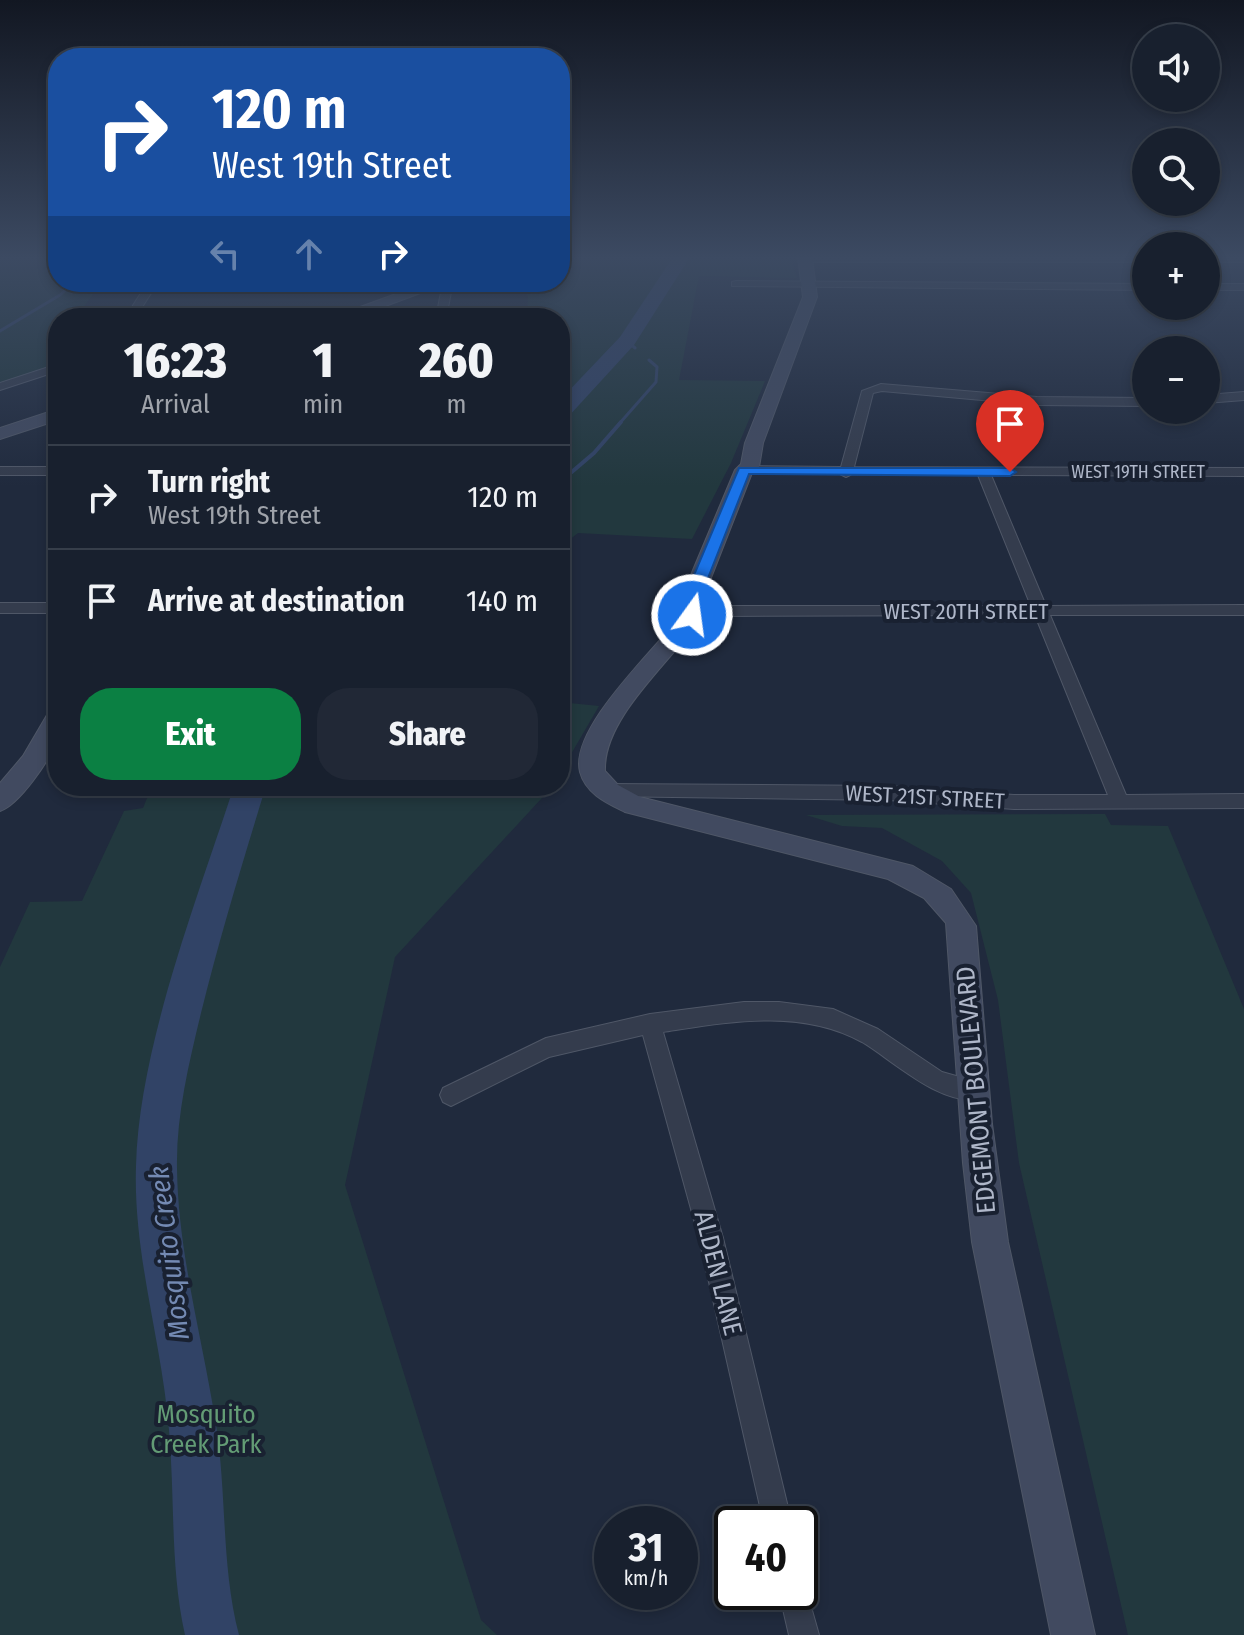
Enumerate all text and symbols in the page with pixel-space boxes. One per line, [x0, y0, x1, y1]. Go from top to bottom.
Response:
map controls [1132, 24, 1220, 424]
button: sound [1132, 24, 1220, 112]
text: 120 m [212, 76, 347, 143]
icon: right [80, 80, 184, 184]
button: search [1132, 128, 1220, 216]
text: West 19th Street [212, 144, 451, 188]
icon: left [203, 232, 247, 276]
icon: ahead [287, 232, 331, 276]
icon: right [371, 232, 415, 276]
button: + [1132, 232, 1220, 320]
text: 16:23 [124, 332, 227, 390]
text: 1 [313, 332, 334, 390]
text: 260 [419, 332, 494, 390]
button: − [1132, 336, 1220, 424]
text: Arrival [141, 389, 210, 420]
text: min [303, 389, 343, 420]
text: m [447, 389, 467, 420]
pin [976, 390, 1044, 472]
icon: arrive [988, 402, 1032, 446]
street label: WEST 19TH STREET [1071, 461, 1205, 483]
text: Turn right [148, 464, 270, 500]
icon: right [80, 475, 124, 519]
text: 120 m [467, 479, 538, 515]
text: West 19th Street [148, 500, 321, 531]
position arrow [650, 573, 734, 657]
icon: arrive [80, 579, 124, 623]
text: Arrive at destination [148, 583, 405, 619]
text: 140 m [466, 583, 538, 619]
street label: WEST 20TH STREET [884, 598, 1049, 625]
button: Exit [80, 688, 301, 780]
button: Share [317, 688, 538, 780]
street label: WEST 21ST STREET [845, 779, 1006, 815]
street label: EDGEMONT BOULEVARD [950, 965, 1002, 1215]
water label: Mosquito Creek [142, 1164, 196, 1342]
street label: ALDEN LANE [688, 1207, 748, 1339]
park label: Mosquito Creek Park [150, 1399, 263, 1460]
speed limit sign: 40 [714, 1506, 818, 1610]
text: 31 [628, 1524, 664, 1572]
text: km/h [624, 1566, 668, 1590]

